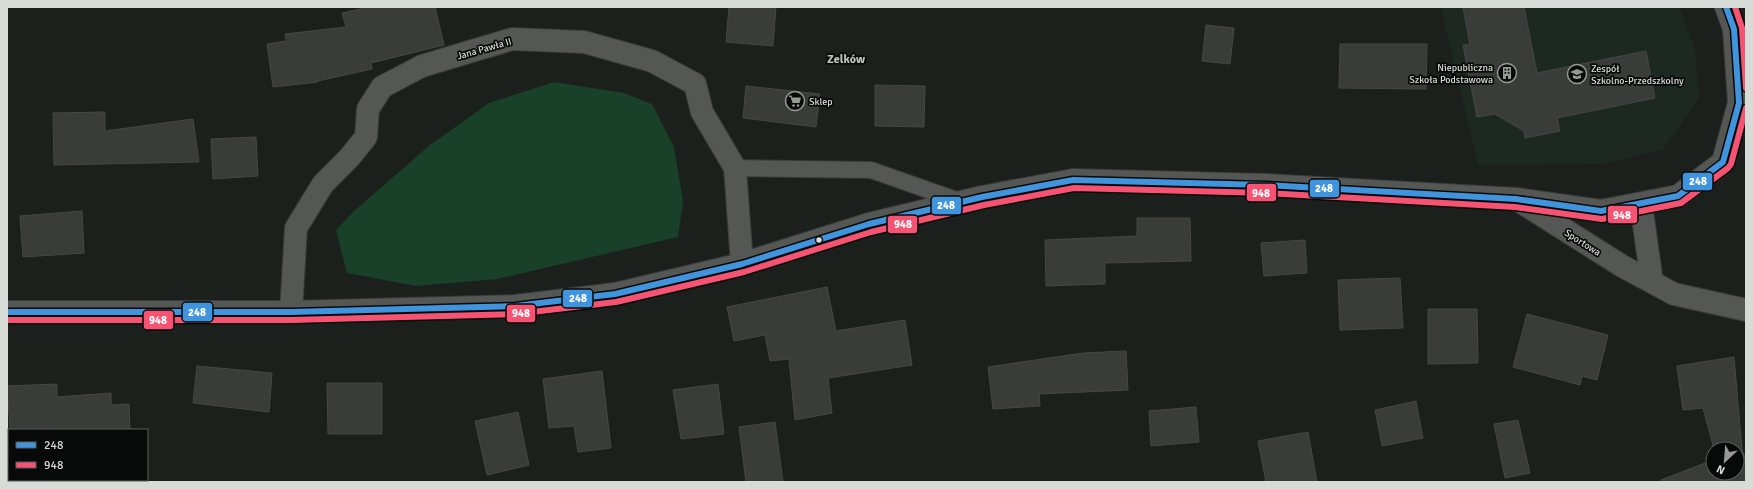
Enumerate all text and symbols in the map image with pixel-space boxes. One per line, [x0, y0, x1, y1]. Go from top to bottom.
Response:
street label: Jana Pawła II [456, 35, 513, 62]
district label: Zelków [827, 52, 866, 67]
place label: Niepubliczna Szkoła Podstawowa [1409, 62, 1493, 86]
building icon: Niepubliczna Szkoła Podstawowa [1496, 62, 1518, 84]
school or university icon: Zespół Szkolno-Przedszkolny [1566, 63, 1588, 85]
place label: Zespół Szkolno-Przedszkolny [1591, 63, 1684, 87]
supermarket icon: Sklep [784, 90, 806, 112]
place label: Sklep [809, 96, 833, 108]
line badge: 248 [1682, 172, 1713, 191]
text: 248 [1689, 175, 1707, 188]
line badge: 248 [1309, 179, 1340, 198]
text: 248 [1315, 182, 1333, 195]
line badge: 948 [1246, 183, 1277, 202]
text: 948 [1252, 187, 1270, 200]
line badge: 248 [931, 196, 962, 215]
text: 248 [937, 199, 955, 212]
line badge: 948 [1607, 205, 1638, 224]
text: 948 [1613, 209, 1631, 222]
line badge: 948 [887, 215, 918, 234]
text: 948 [894, 218, 912, 231]
street label: Sportowa [1562, 227, 1603, 259]
unlabelled marker [814, 235, 824, 245]
line badge: 248 [562, 289, 593, 308]
text: 248 [569, 292, 587, 305]
line badge: 248 [182, 302, 213, 322]
line badge: 948 [506, 304, 536, 323]
text: 248 [188, 306, 206, 319]
text: 948 [512, 307, 530, 320]
line badge: 948 [143, 310, 174, 330]
text: 948 [149, 314, 167, 327]
legend [8, 429, 148, 481]
text: 248 [44, 438, 63, 453]
north arrow [1705, 441, 1745, 481]
text: 948 [44, 458, 63, 473]
text: N [1715, 462, 1727, 477]

